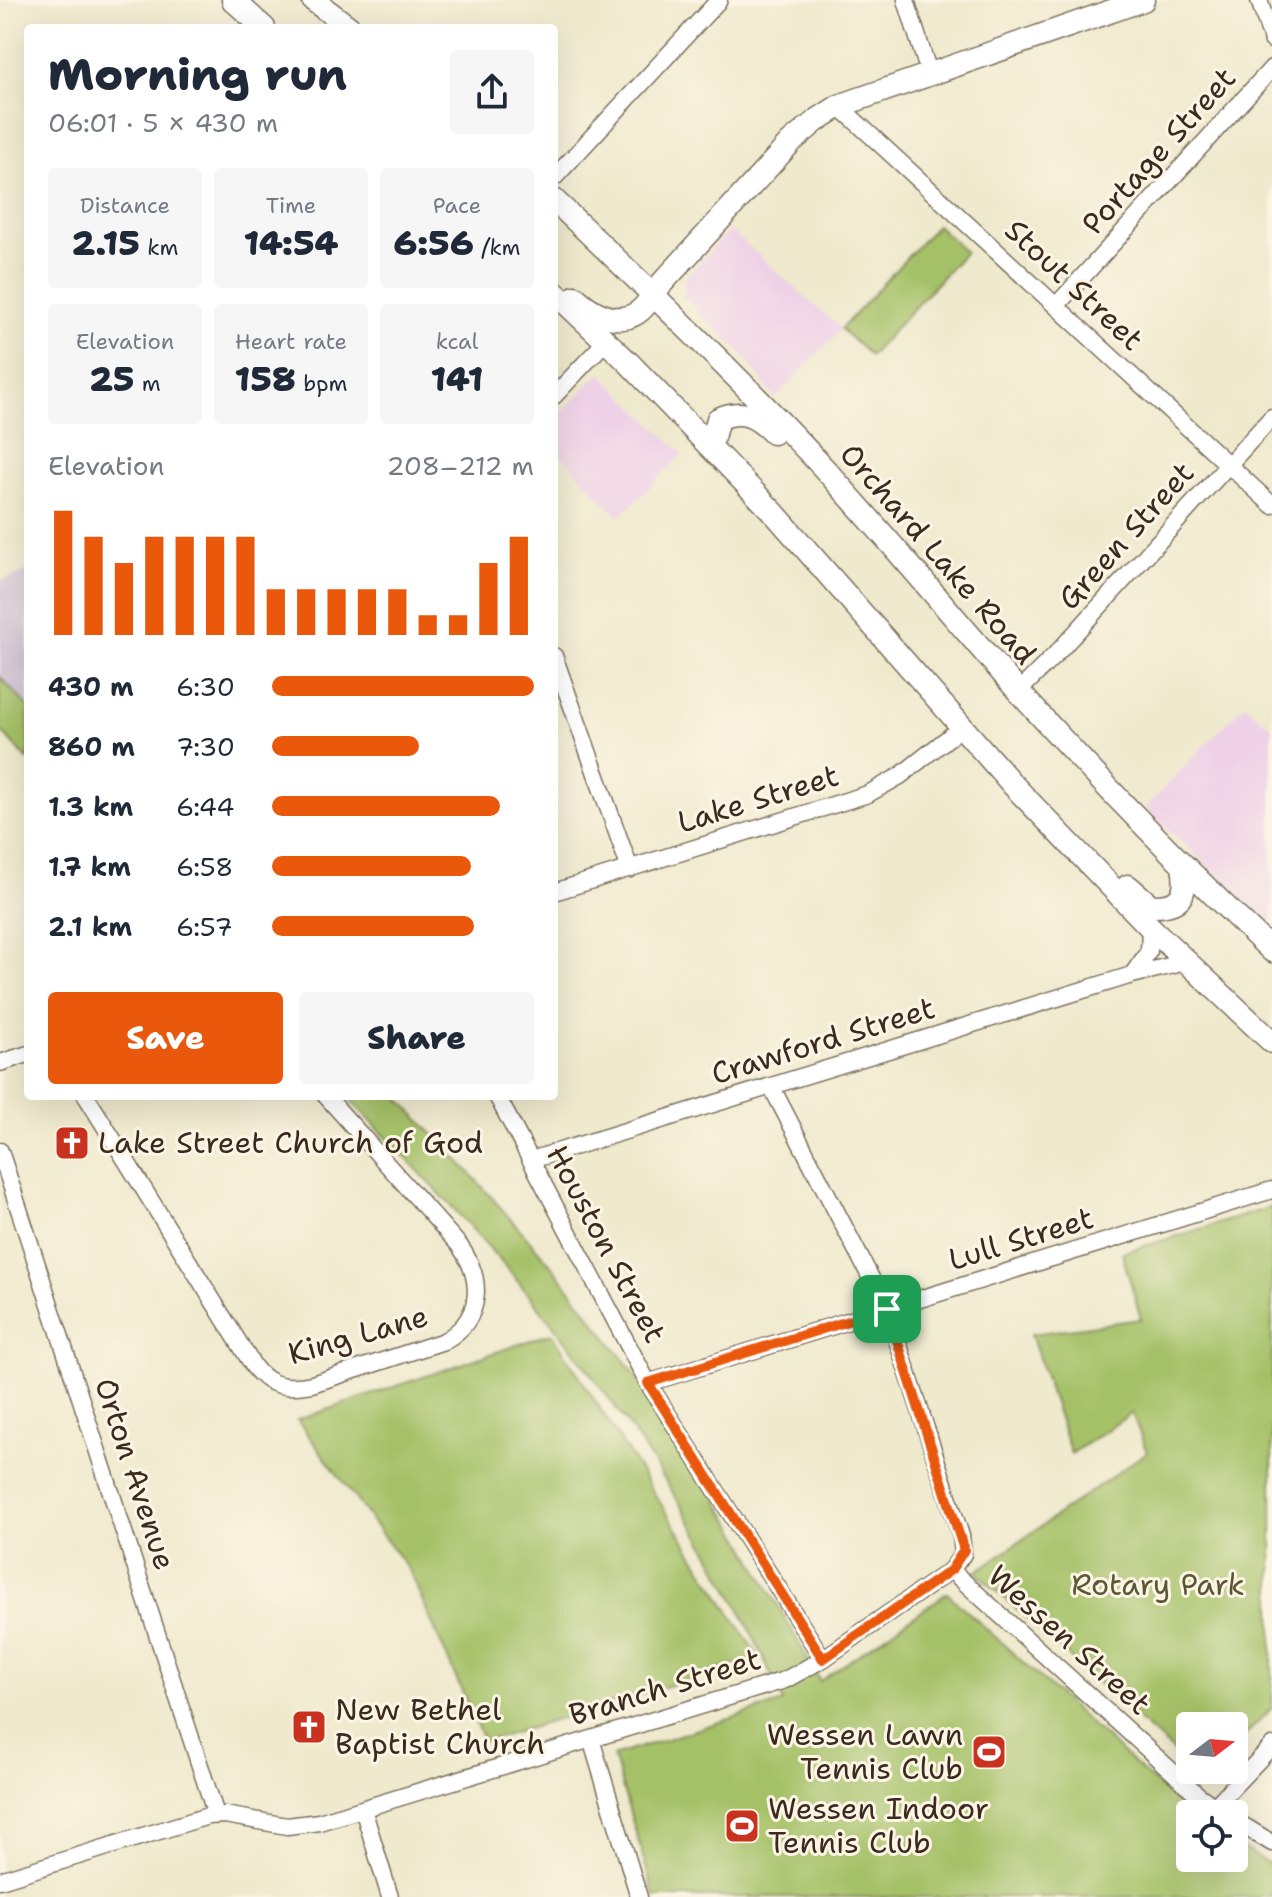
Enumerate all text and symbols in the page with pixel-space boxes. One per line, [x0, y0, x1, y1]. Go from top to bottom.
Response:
text: Morning run [48, 45, 347, 104]
button: share [450, 50, 534, 134]
street label: Portage Street [1073, 58, 1245, 243]
text: 06:01 · 5 × 430 m [48, 105, 278, 140]
text: Distance [80, 191, 170, 220]
text: Time [266, 191, 316, 220]
text: Pace [433, 191, 481, 220]
street label: Stout Street [996, 210, 1153, 359]
text: 2.15 [72, 220, 140, 266]
text: 14:54 [244, 220, 338, 266]
text: 6:56 [393, 220, 474, 266]
text: km [140, 233, 178, 262]
text: /km [474, 233, 521, 262]
text: Elevation [76, 327, 174, 356]
text: Heart rate [235, 327, 347, 356]
text: kcal [436, 327, 478, 356]
text: 25 [89, 356, 134, 402]
text: 158 [235, 356, 296, 402]
text: 141 [431, 356, 483, 402]
text: m [134, 369, 161, 398]
text: bpm [296, 369, 347, 398]
street label: Orchard Lake Road [831, 434, 1046, 673]
text: Elevation [48, 448, 164, 483]
text: 208–212 m [386, 448, 534, 483]
street label: Green Street [1048, 453, 1203, 618]
text: 430 m [48, 669, 134, 704]
text: 6:30 [176, 669, 235, 704]
text: 860 m [48, 729, 135, 764]
text: 7:30 [176, 729, 235, 764]
street label: Lake Street [672, 755, 843, 842]
text: 1.3 km [48, 789, 133, 824]
text: 6:44 [176, 789, 235, 824]
text: 1.7 km [48, 849, 131, 884]
text: 6:58 [176, 849, 233, 884]
text: 2.1 km [48, 909, 132, 944]
text: 6:57 [176, 909, 233, 944]
street label: Crawford Street [706, 987, 940, 1094]
button: Save [48, 992, 283, 1084]
button: Share [299, 992, 534, 1084]
place label: Lake Street Church of God [98, 1122, 483, 1163]
church icon: Lake Street Church of God [53, 1124, 91, 1162]
street label: Houston Street [537, 1138, 676, 1350]
street label: Lull Street [943, 1197, 1098, 1280]
pin [853, 1275, 921, 1343]
icon: arrive [865, 1287, 909, 1331]
street label: King Lane [283, 1295, 433, 1374]
street label: Orton Avenue [85, 1373, 186, 1575]
street label: Wessen Street [979, 1555, 1160, 1724]
park label: Rotary Park [1071, 1564, 1245, 1605]
street label: Branch Street [564, 1638, 766, 1735]
place label: New Bethel Baptist Church [335, 1689, 545, 1764]
church icon: New Bethel Baptist Church [290, 1708, 328, 1746]
north arrow [1176, 1712, 1248, 1784]
map controls [1176, 1712, 1248, 1872]
place label: Wessen Lawn Tennis Club [767, 1714, 963, 1789]
sports icon: Wessen Lawn Tennis Club [970, 1733, 1008, 1771]
place label: Wessen Indoor Tennis Club [768, 1788, 989, 1863]
button: locate [1176, 1800, 1248, 1872]
sports icon: Wessen Indoor Tennis Club [723, 1807, 761, 1845]

